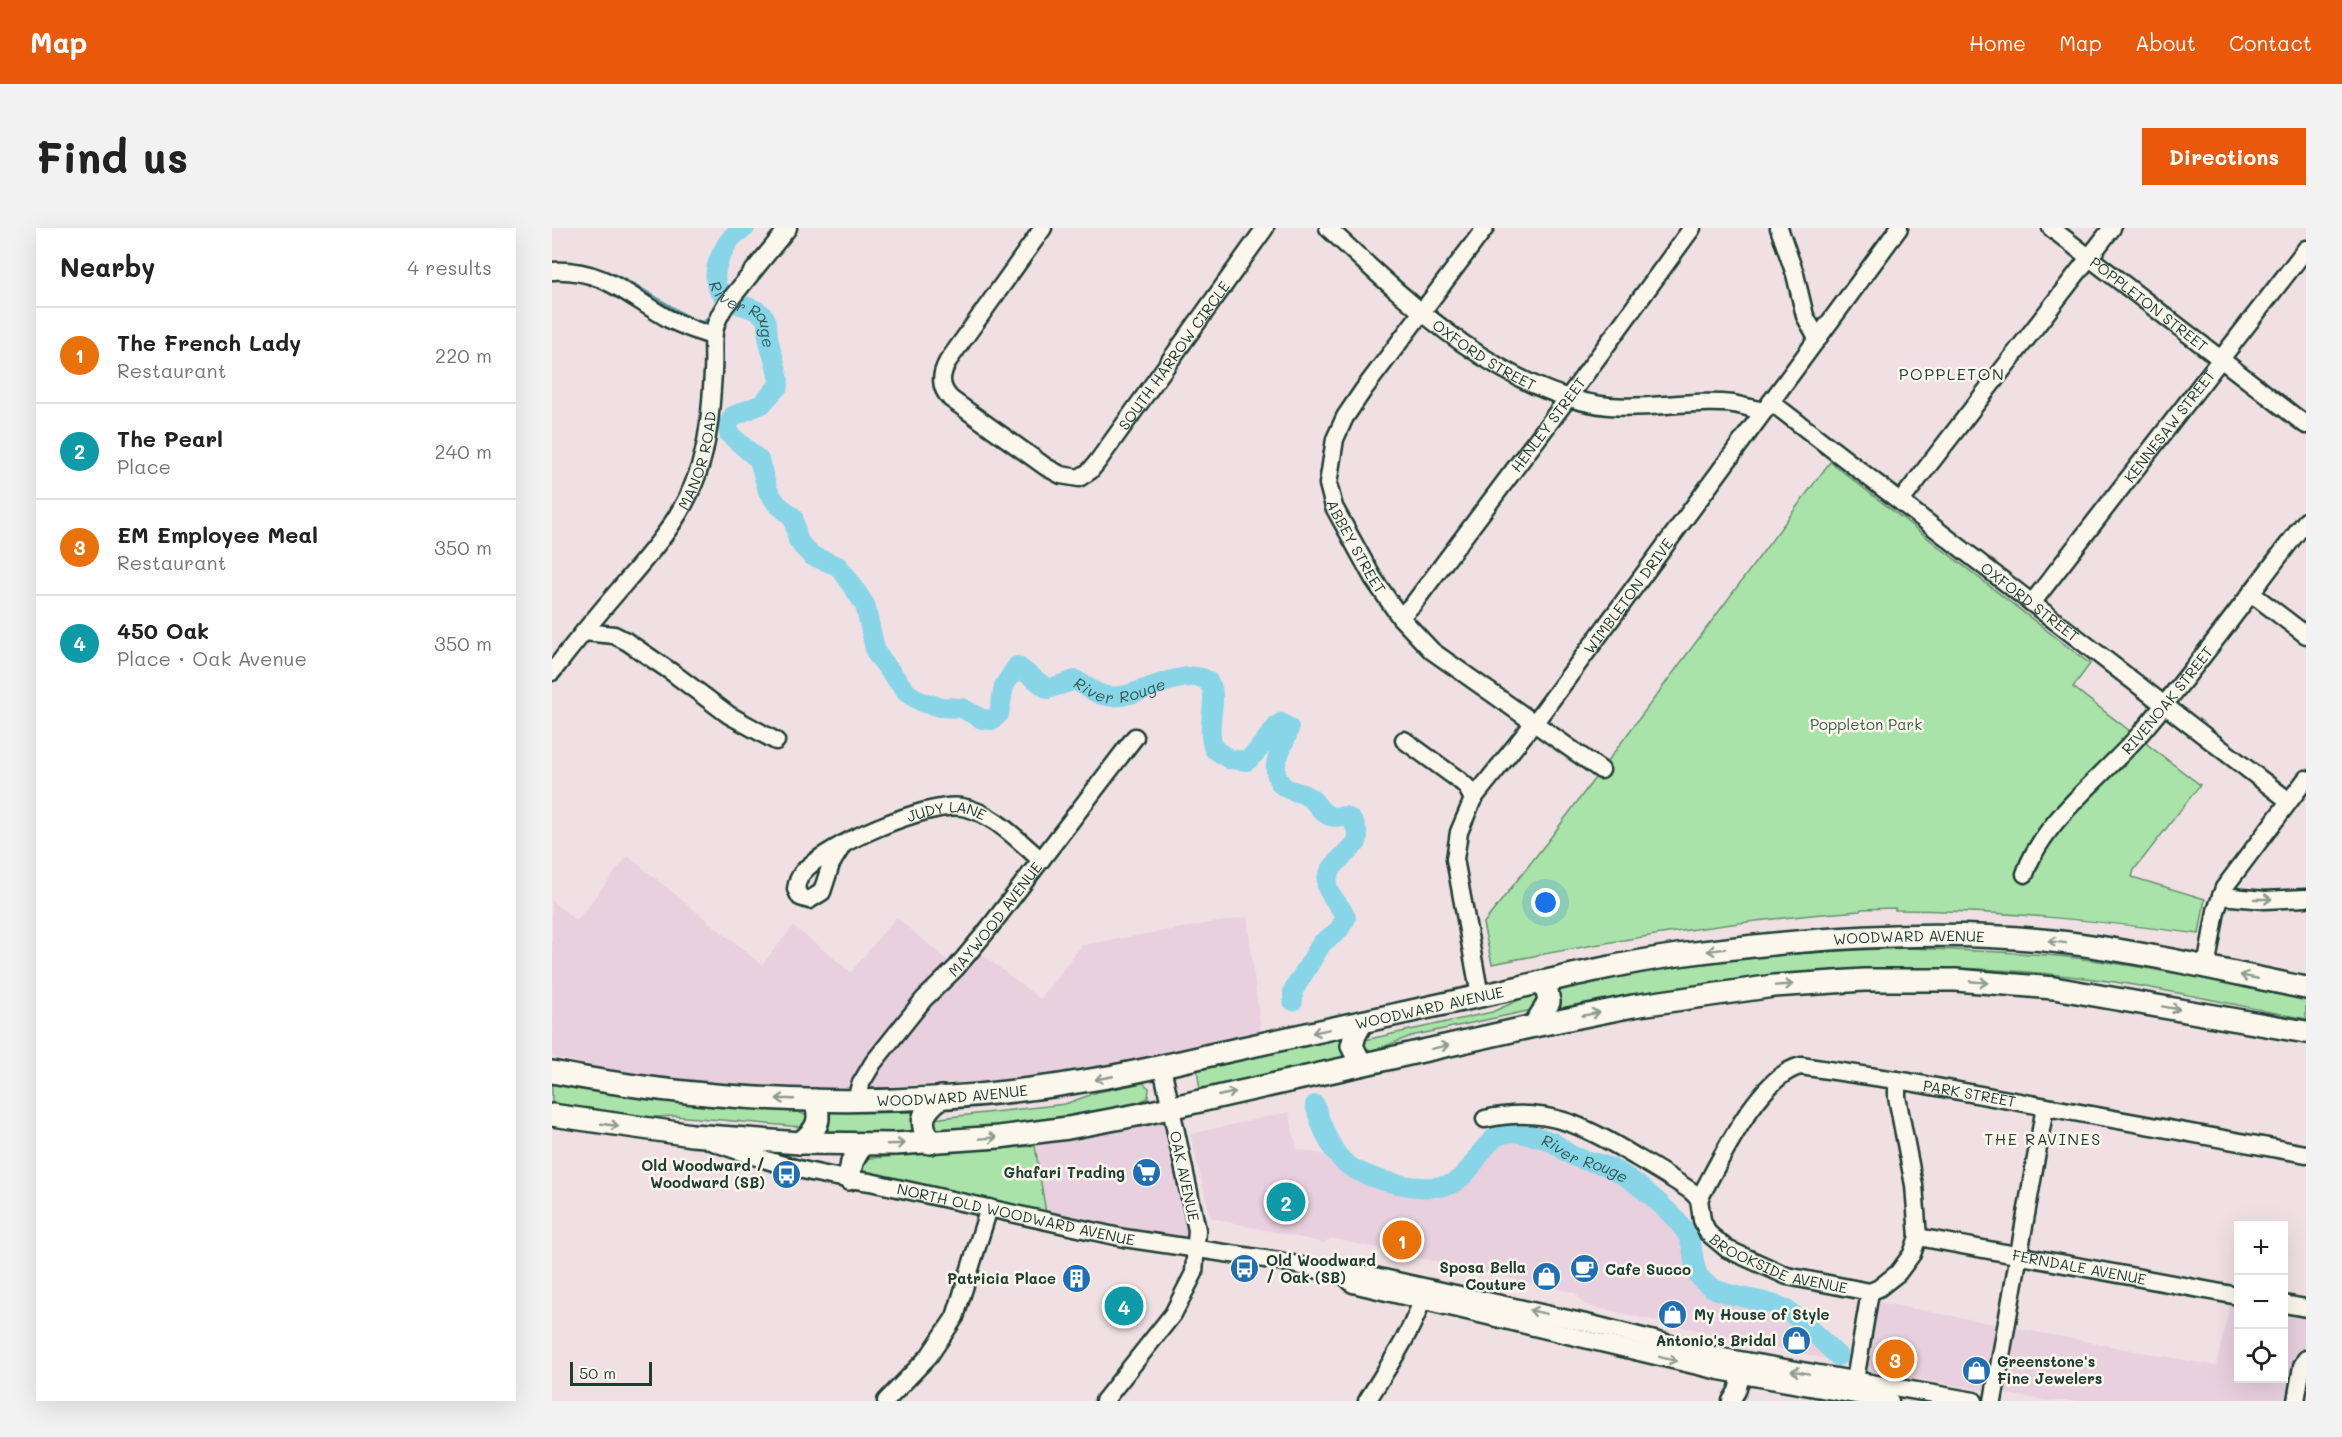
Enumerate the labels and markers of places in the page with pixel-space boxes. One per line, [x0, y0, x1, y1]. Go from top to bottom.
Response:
place label: Old Woodward / Woodward (SB) [641, 1155, 765, 1192]
supermarket icon: Ghafari Trading [1130, 1156, 1162, 1188]
bus stop icon: Old Woodward / Woodward (SB) [770, 1158, 802, 1190]
place label: Ghafari Trading [1004, 1162, 1125, 1182]
pin: 2 [1266, 1180, 1306, 1224]
pin: 1 [1382, 1218, 1422, 1262]
place label: Old Woodward / Oak (SB) [1266, 1250, 1376, 1287]
bus stop icon: Old Woodward / Oak (SB) [1229, 1253, 1261, 1285]
cafe icon: Cafe Succo [1568, 1253, 1600, 1285]
place label: Sposa Bella Couture [1440, 1257, 1526, 1294]
place label: Cafe Succo [1605, 1259, 1691, 1279]
shop icon: Sposa Bella Couture [1531, 1260, 1563, 1292]
building icon: Patricia Place [1061, 1262, 1093, 1294]
place label: Patricia Place [947, 1268, 1056, 1288]
pin: 4 [1104, 1284, 1144, 1328]
shop icon: My House of Style [1657, 1298, 1689, 1330]
place label: My House of Style [1694, 1304, 1829, 1324]
shop icon: Antonio's Bridal [1781, 1324, 1813, 1356]
place label: Antonio's Bridal [1656, 1330, 1776, 1350]
pin: 3 [1876, 1336, 1914, 1382]
place label: Greenstone's Fine Jewelers [1997, 1351, 2102, 1388]
shop icon: Greenstone's Fine Jewelers [1960, 1354, 1992, 1386]

